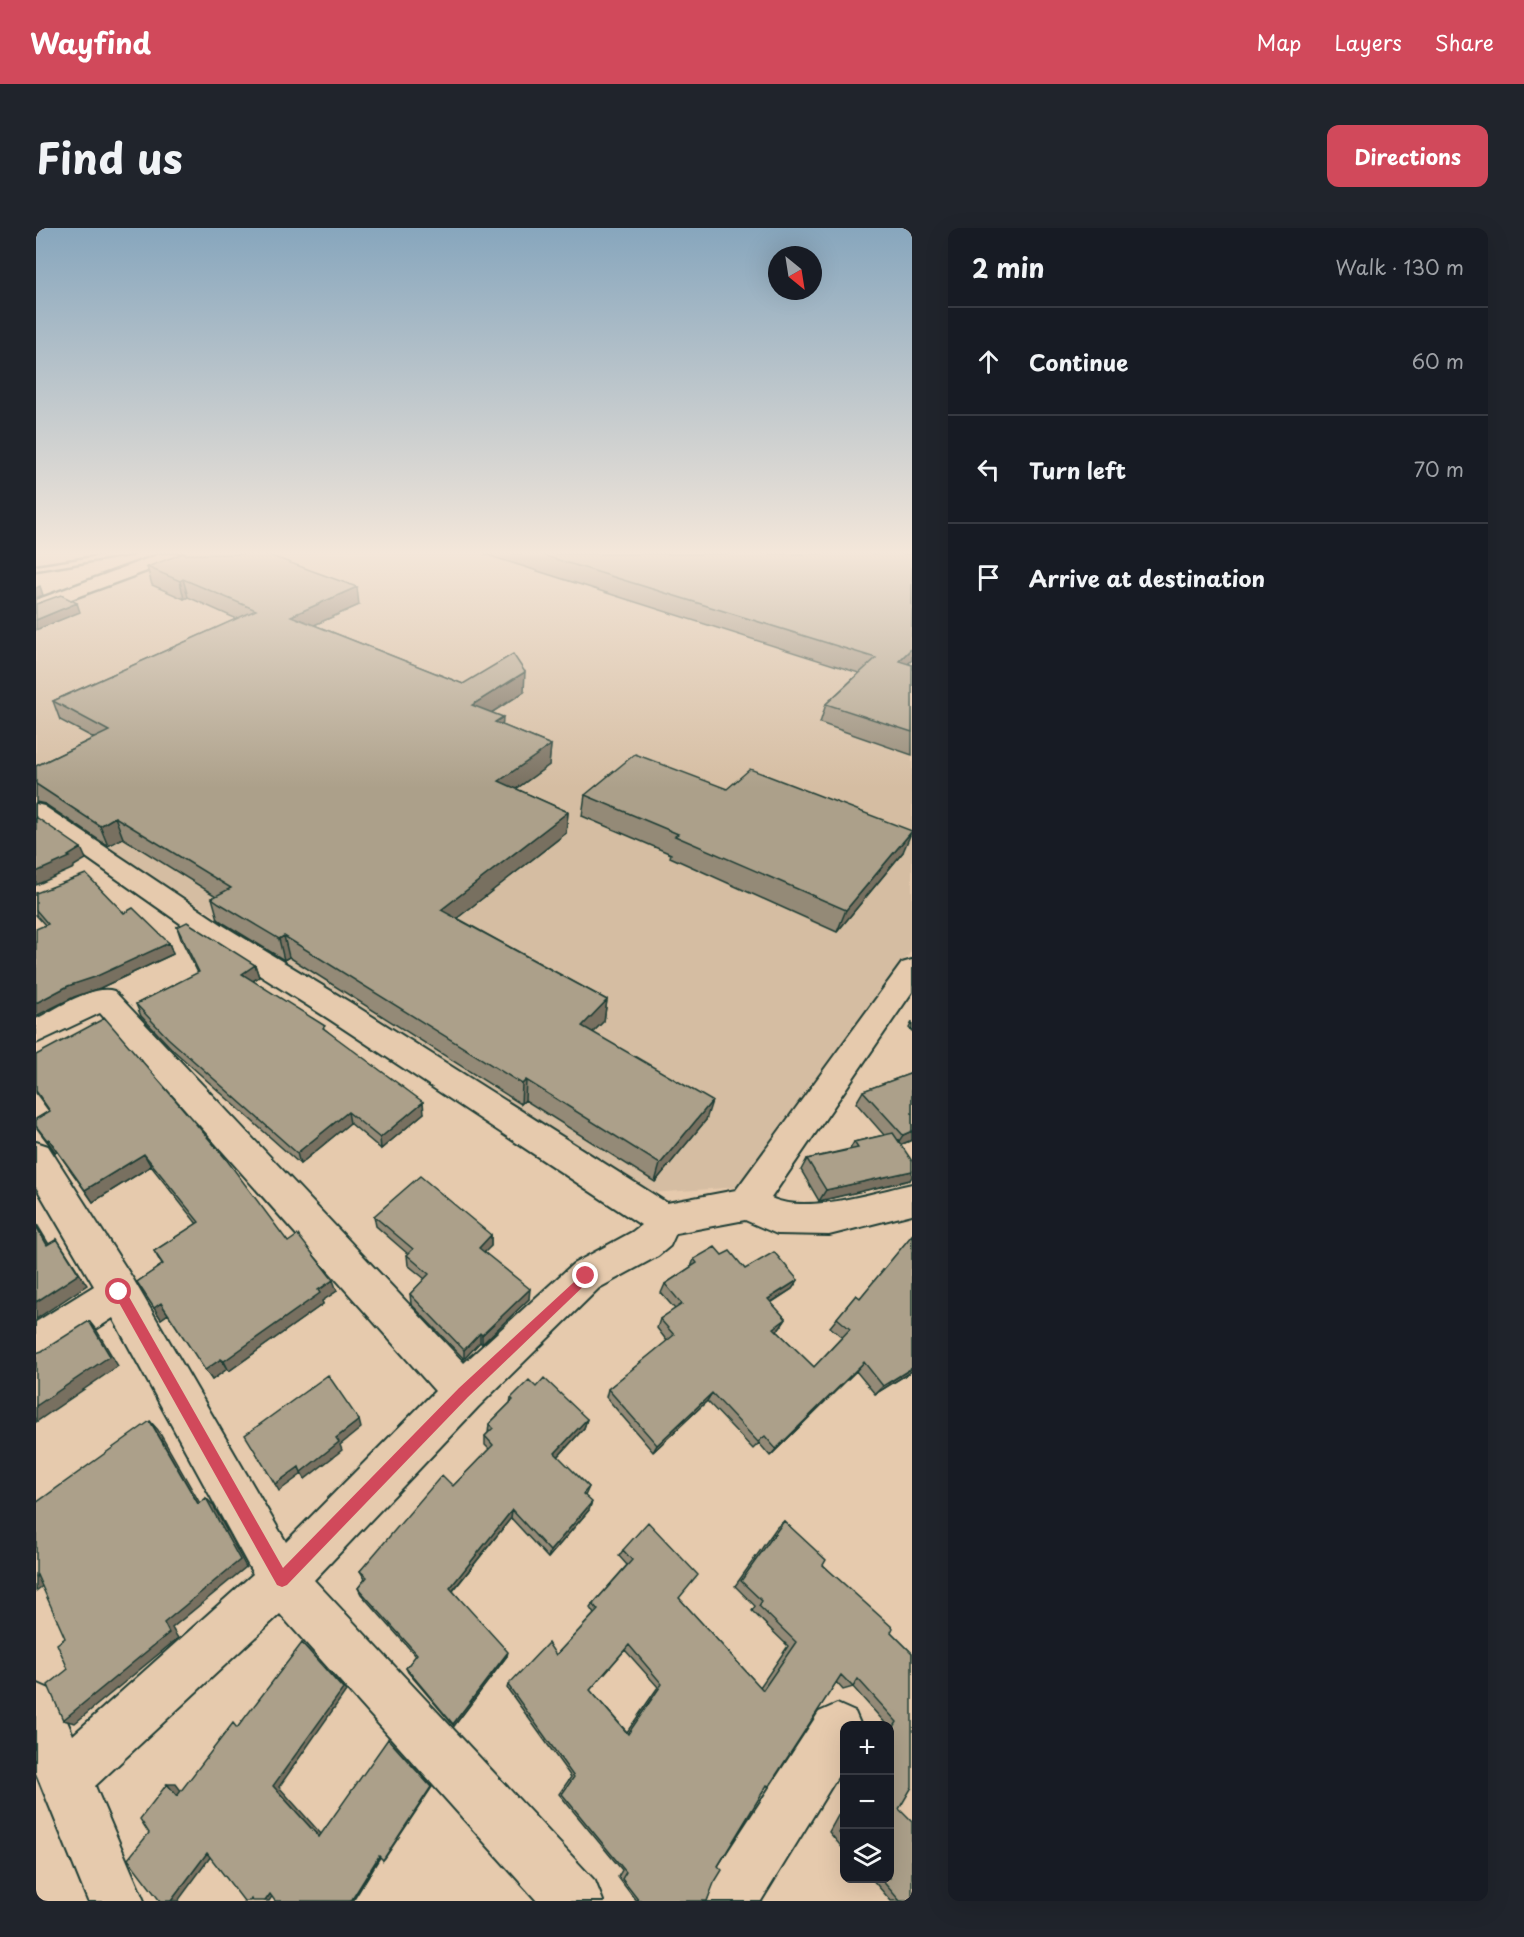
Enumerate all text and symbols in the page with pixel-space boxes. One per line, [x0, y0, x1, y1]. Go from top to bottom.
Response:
text: Wayfind [30, 21, 151, 64]
text: Map [1257, 26, 1301, 58]
text: Layers [1334, 26, 1402, 58]
text: Share [1435, 26, 1494, 58]
text: Find us [36, 125, 183, 188]
button: Directions [1327, 125, 1488, 187]
north arrow [768, 246, 822, 300]
text: 2 min [972, 248, 1045, 287]
text: Walk · 130 m [1336, 252, 1464, 282]
icon: ahead [972, 345, 1005, 378]
text: Continue [1029, 345, 1128, 378]
text: 60 m [1412, 346, 1464, 376]
icon: left [972, 453, 1005, 486]
text: Turn left [1029, 453, 1126, 486]
text: 70 m [1414, 454, 1464, 484]
icon: arrive [972, 561, 1005, 594]
text: Arrive at destination [1029, 561, 1265, 594]
route end [572, 1262, 598, 1288]
route start [105, 1278, 131, 1304]
map controls [840, 1721, 894, 1883]
button: + [840, 1721, 894, 1775]
button: − [840, 1775, 894, 1829]
button: layers [840, 1829, 894, 1883]

